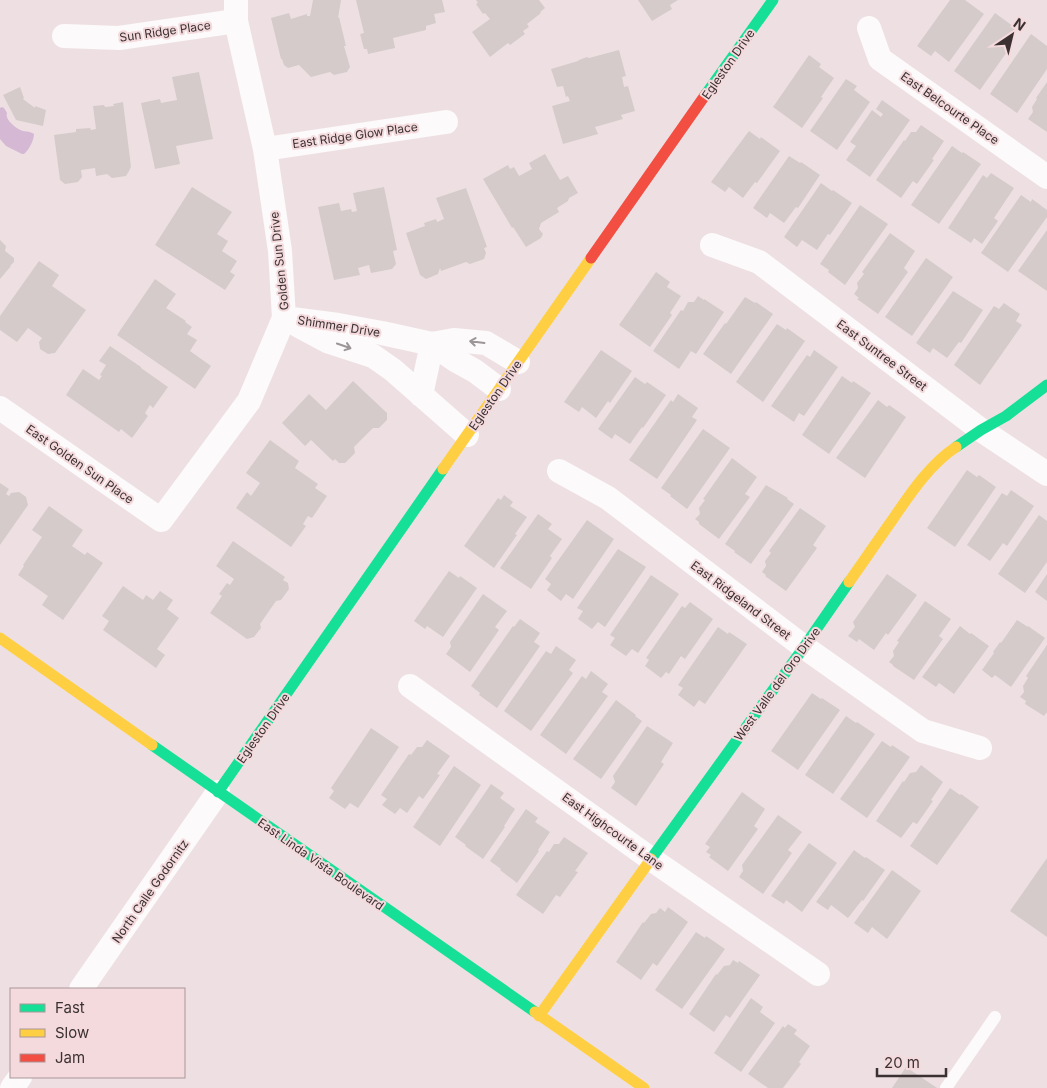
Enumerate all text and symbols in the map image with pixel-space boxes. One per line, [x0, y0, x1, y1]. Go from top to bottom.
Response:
north arrow [987, 10, 1037, 60]
text: N [1010, 14, 1029, 34]
street label: Sun Ridge Place [118, 17, 212, 45]
street label: Egleston Drive [698, 26, 758, 102]
street label: East Belcourte Place [898, 68, 1002, 148]
street label: East Ridge Glow Place [291, 119, 419, 151]
street label: Golden Sun Drive [266, 211, 292, 311]
street label: Shimmer Drive [297, 312, 381, 340]
street label: East Suntree Street [834, 316, 930, 394]
one-way arrow [470, 337, 486, 347]
one-way arrow [336, 342, 352, 352]
street label: Egleston Drive [465, 357, 525, 433]
street label: East Golden Sun Place [23, 421, 137, 507]
street label: East Ridgeland Street [688, 558, 794, 643]
street label: West Valle del Oro Drive [731, 624, 823, 744]
street label: Egleston Drive [233, 690, 293, 766]
street label: East Highcourte Lane [559, 789, 667, 873]
street label: East Linda Vista Boulevard [255, 815, 387, 913]
street label: North Calle Godornitz [109, 836, 191, 946]
legend [10, 988, 185, 1078]
text: Fast [55, 998, 85, 1017]
text: Slow [55, 1023, 89, 1042]
scale bar [877, 1046, 946, 1078]
text: Jam [55, 1048, 85, 1067]
text: 20 m [884, 1053, 920, 1072]

